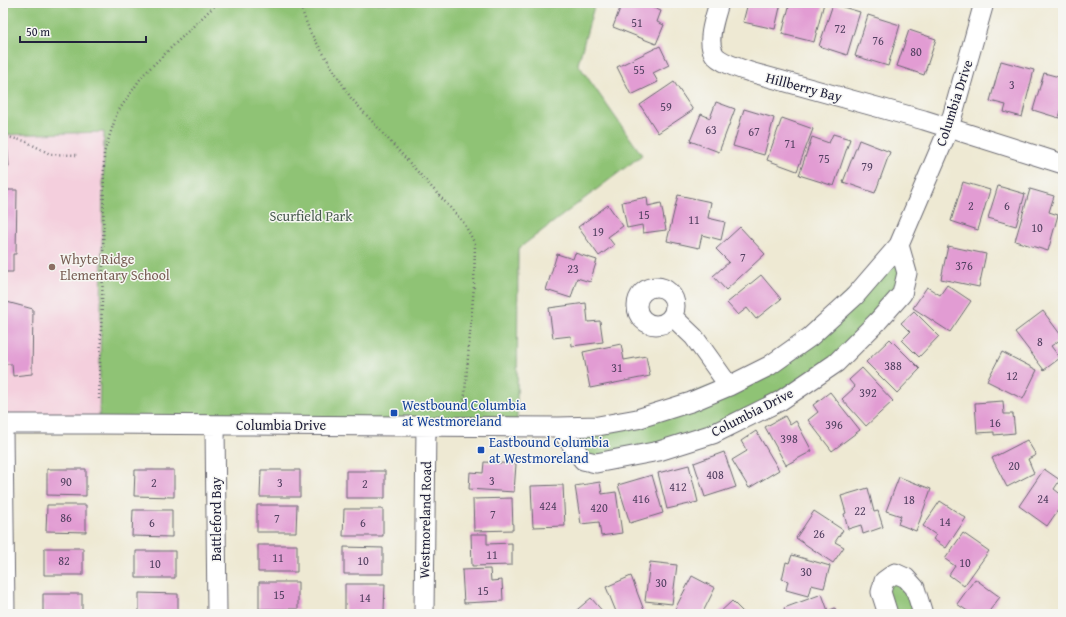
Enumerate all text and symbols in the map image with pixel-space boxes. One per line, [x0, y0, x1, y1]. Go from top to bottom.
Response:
house number: 51 [631, 14, 643, 31]
scale bar [20, 18, 146, 44]
house number: 72 [834, 20, 846, 37]
text: 50 m [26, 23, 50, 40]
house number: 76 [872, 32, 884, 49]
house number: 80 [910, 43, 922, 60]
street label: Columbia Drive [931, 57, 978, 149]
house number: 55 [633, 61, 645, 78]
street label: Hillberry Bay [764, 67, 844, 107]
house number: 3 [1009, 76, 1015, 93]
house number: 59 [660, 98, 672, 115]
house number: 63 [705, 121, 717, 138]
house number: 67 [748, 123, 760, 140]
house number: 71 [784, 135, 796, 152]
house number: 75 [818, 150, 830, 167]
house number: 79 [861, 158, 873, 175]
house number: 2 [968, 197, 974, 214]
house number: 6 [1004, 197, 1010, 214]
park label: Scurfield Park [270, 206, 353, 226]
house number: 15 [638, 206, 650, 223]
house number: 11 [688, 211, 700, 228]
house number: 10 [1031, 219, 1043, 236]
house number: 19 [592, 223, 604, 240]
place label: Whyte Ridge Elementary School [60, 249, 170, 285]
house number: 7 [740, 249, 746, 266]
house number: 376 [955, 257, 973, 274]
house number: 23 [567, 260, 579, 277]
marker: Whyte Ridge Elementary School [47, 262, 57, 272]
house number: 8 [1037, 333, 1043, 350]
house number: 388 [884, 357, 902, 374]
house number: 31 [611, 359, 623, 376]
house number: 12 [1006, 367, 1018, 384]
street label: Columbia Drive [707, 382, 797, 441]
house number: 392 [859, 384, 877, 401]
place label: Westbound Columbia at Westmoreland [402, 395, 527, 431]
marker: Westbound Columbia at Westmoreland [389, 408, 399, 418]
house number: 16 [989, 414, 1001, 431]
street label: Columbia Drive [236, 415, 326, 435]
house number: 396 [825, 416, 843, 433]
house number: 398 [780, 430, 798, 447]
place label: Eastbound Columbia at Westmoreland [489, 432, 609, 468]
marker: Eastbound Columbia at Westmoreland [476, 445, 486, 455]
house number: 20 [1008, 457, 1020, 474]
street label: Westmoreland Road [414, 461, 436, 579]
house number: 408 [706, 466, 724, 483]
house number: 3 [489, 472, 495, 489]
house number: 90 [60, 473, 72, 490]
house number: 2 [151, 474, 157, 491]
house number: 3 [277, 474, 283, 491]
house number: 2 [362, 475, 368, 492]
street label: Battleford Bay [206, 477, 226, 561]
house number: 412 [669, 478, 687, 495]
house number: 416 [632, 490, 650, 507]
house number: 24 [1037, 490, 1049, 507]
house number: 18 [903, 491, 915, 508]
house number: 424 [539, 497, 557, 514]
house number: 420 [590, 499, 608, 516]
house number: 22 [854, 502, 866, 519]
house number: 7 [490, 506, 496, 523]
house number: 86 [60, 509, 72, 526]
house number: 7 [274, 510, 280, 527]
house number: 14 [939, 513, 951, 530]
house number: 6 [149, 514, 155, 531]
house number: 6 [360, 514, 366, 531]
house number: 26 [813, 525, 825, 542]
house number: 11 [486, 546, 498, 563]
house number: 11 [272, 549, 284, 566]
house number: 82 [58, 552, 70, 569]
house number: 10 [357, 552, 369, 569]
house number: 10 [959, 554, 971, 571]
house number: 10 [149, 555, 161, 572]
house number: 30 [800, 563, 812, 580]
house number: 30 [655, 574, 667, 591]
house number: 15 [477, 582, 489, 599]
house number: 15 [273, 586, 285, 603]
house number: 14 [359, 589, 371, 606]

